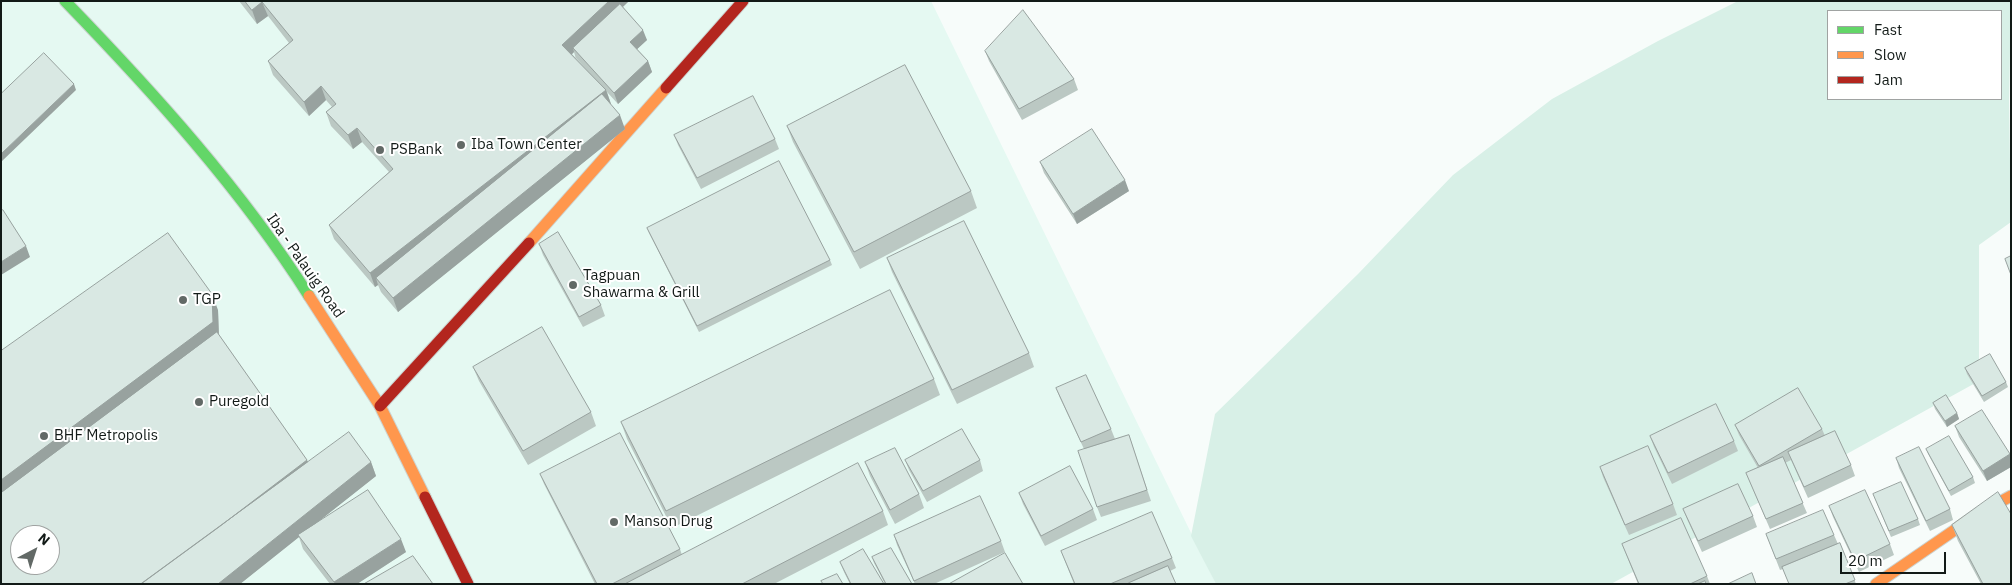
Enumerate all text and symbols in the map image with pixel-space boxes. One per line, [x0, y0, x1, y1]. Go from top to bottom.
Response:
legend [1827, 10, 2002, 100]
text: Fast [1874, 20, 1902, 39]
text: Slow [1874, 45, 1907, 64]
text: Jam [1874, 70, 1903, 89]
place label: Iba Town Center [471, 136, 582, 154]
marker: Iba Town Center [455, 139, 467, 151]
place label: PSBank [390, 141, 442, 159]
marker: PSBank [374, 144, 386, 156]
street label: Iba - Palauig Road [262, 210, 348, 322]
place label: Tagpuan Shawarma & Grill [583, 267, 699, 302]
marker: Tagpuan Shawarma & Grill [567, 279, 579, 291]
place label: TGP [193, 291, 221, 309]
marker: TGP [177, 294, 189, 306]
place label: Puregold [209, 393, 269, 411]
marker: Puregold [193, 396, 205, 408]
place label: BHF Metropolis [54, 427, 158, 445]
marker: BHF Metropolis [38, 430, 50, 442]
place label: Manson Drug [624, 513, 712, 531]
marker: Manson Drug [608, 516, 620, 528]
north arrow [10, 525, 60, 575]
text: N [34, 529, 54, 549]
scale bar [1842, 542, 1948, 574]
text: 20 m [1848, 551, 1883, 570]

